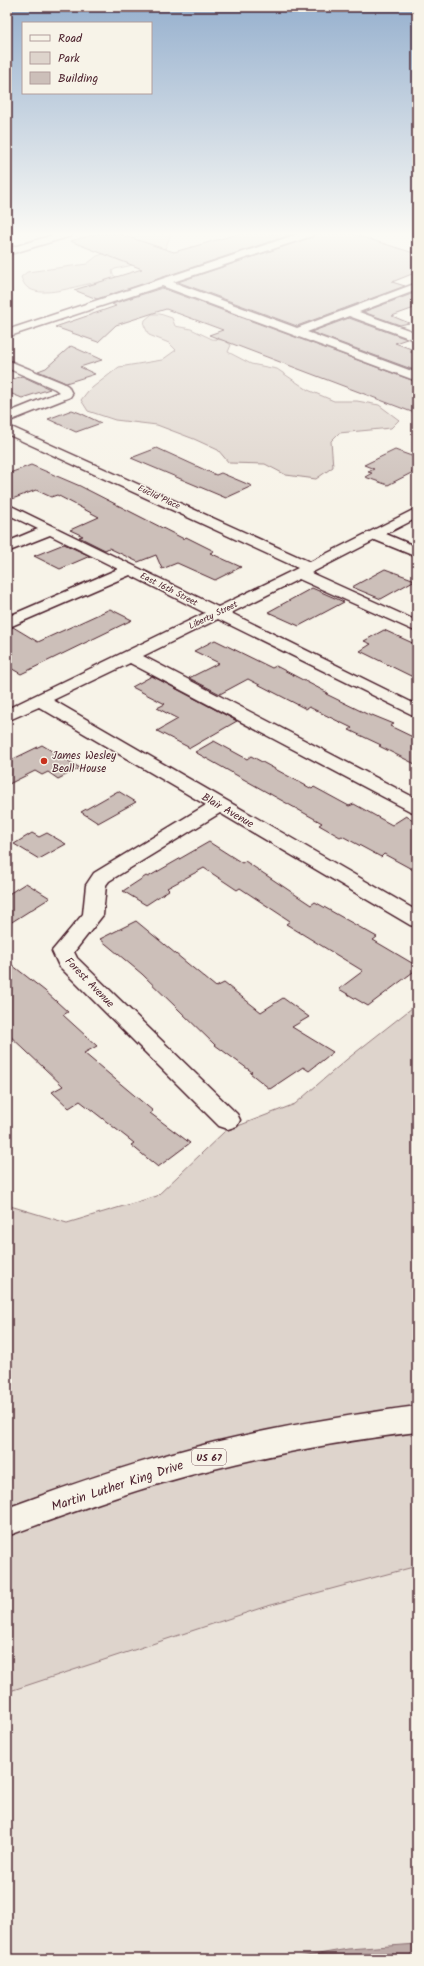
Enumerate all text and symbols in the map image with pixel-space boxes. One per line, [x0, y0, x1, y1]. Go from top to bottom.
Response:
legend [22, 22, 152, 94]
text: Road [58, 29, 83, 48]
text: Park [58, 49, 80, 68]
text: Building [58, 69, 98, 88]
street label: Euclid Place [135, 481, 183, 514]
street label: East 16th Street [137, 568, 201, 611]
street label: Liberty Street [186, 597, 241, 634]
place label: James Wesley Beall House [52, 747, 117, 778]
marker: James Wesley Beall House [39, 756, 49, 766]
street label: Blair Avenue [198, 789, 257, 833]
street label: Forest Avenue [60, 953, 118, 1012]
road number: US 67 [192, 1449, 226, 1465]
street label: Martin Luther King Drive [49, 1455, 186, 1518]

